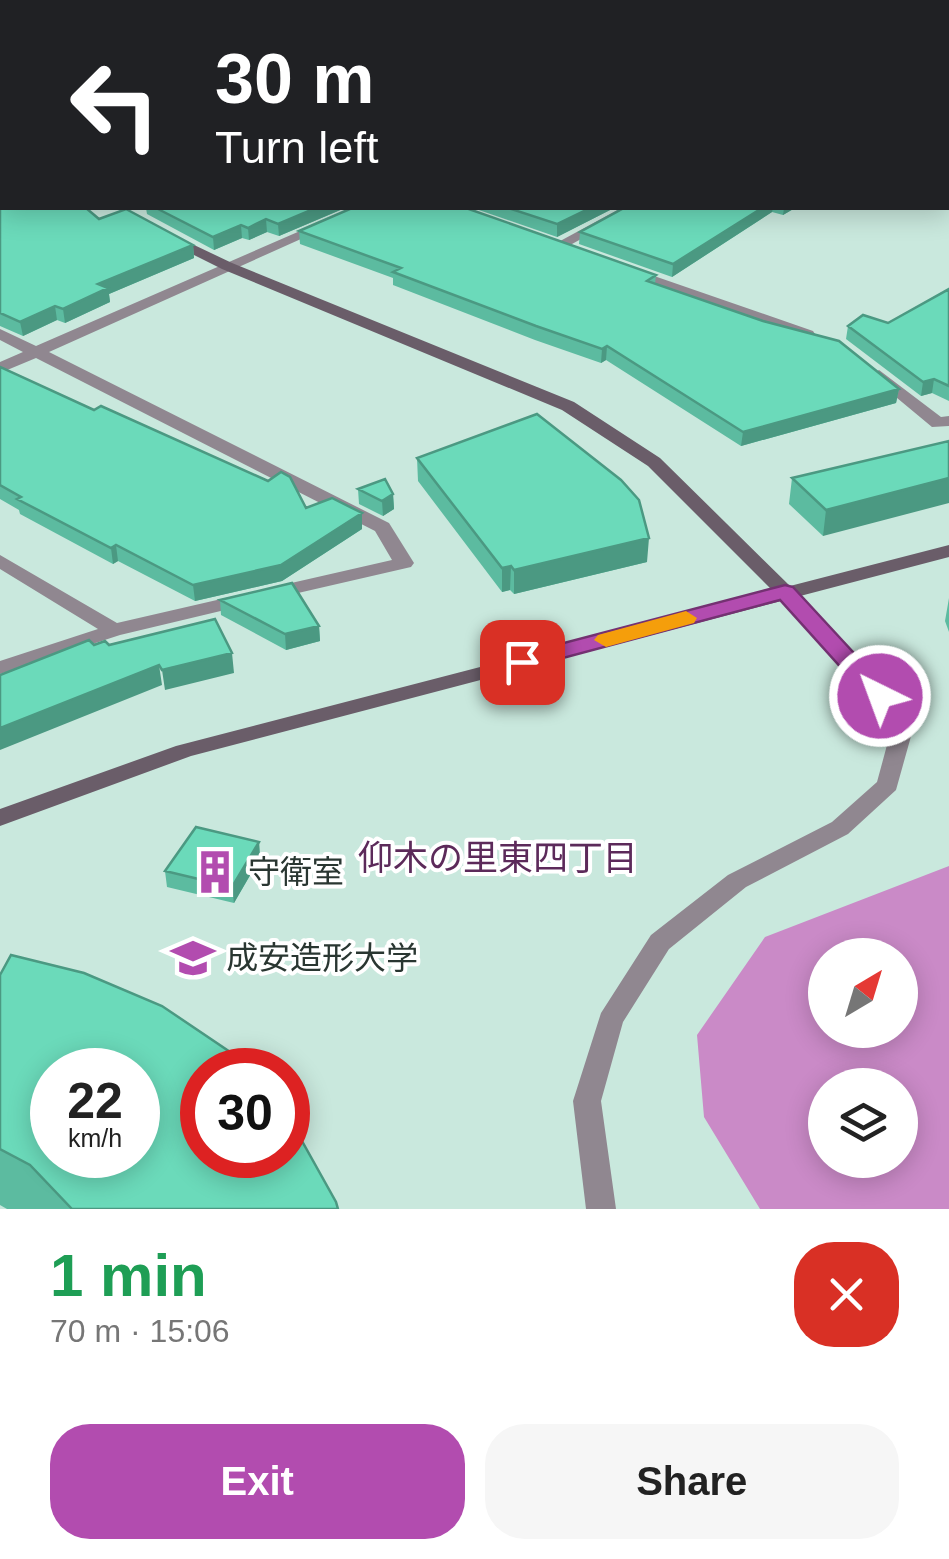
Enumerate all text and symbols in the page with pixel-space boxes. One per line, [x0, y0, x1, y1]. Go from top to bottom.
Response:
icon: left [50, 40, 180, 170]
text: 30 m [215, 40, 375, 118]
text: Turn left [215, 122, 378, 173]
pin [480, 620, 565, 705]
icon: arrive [495, 635, 550, 690]
position arrow [828, 644, 932, 748]
district label: 仰木の里東四丁目 [358, 838, 638, 877]
building icon: 守衛室 [191, 848, 239, 896]
place label: 守衛室 [248, 854, 344, 890]
school or university icon: 成安造形大学 [169, 934, 217, 982]
north arrow [808, 938, 918, 1048]
map controls [808, 938, 918, 1178]
place label: 成安造形大学 [226, 940, 418, 976]
speed limit sign: 30 [180, 1048, 310, 1178]
button: layers [808, 1068, 918, 1178]
text: 22 [67, 1073, 123, 1129]
text: km/h [68, 1124, 122, 1152]
text: 1 min [50, 1242, 207, 1309]
button: close [794, 1242, 899, 1347]
text: 70 m · 15:06 [50, 1313, 230, 1349]
button: Exit [50, 1424, 465, 1539]
button: Share [485, 1424, 899, 1539]

